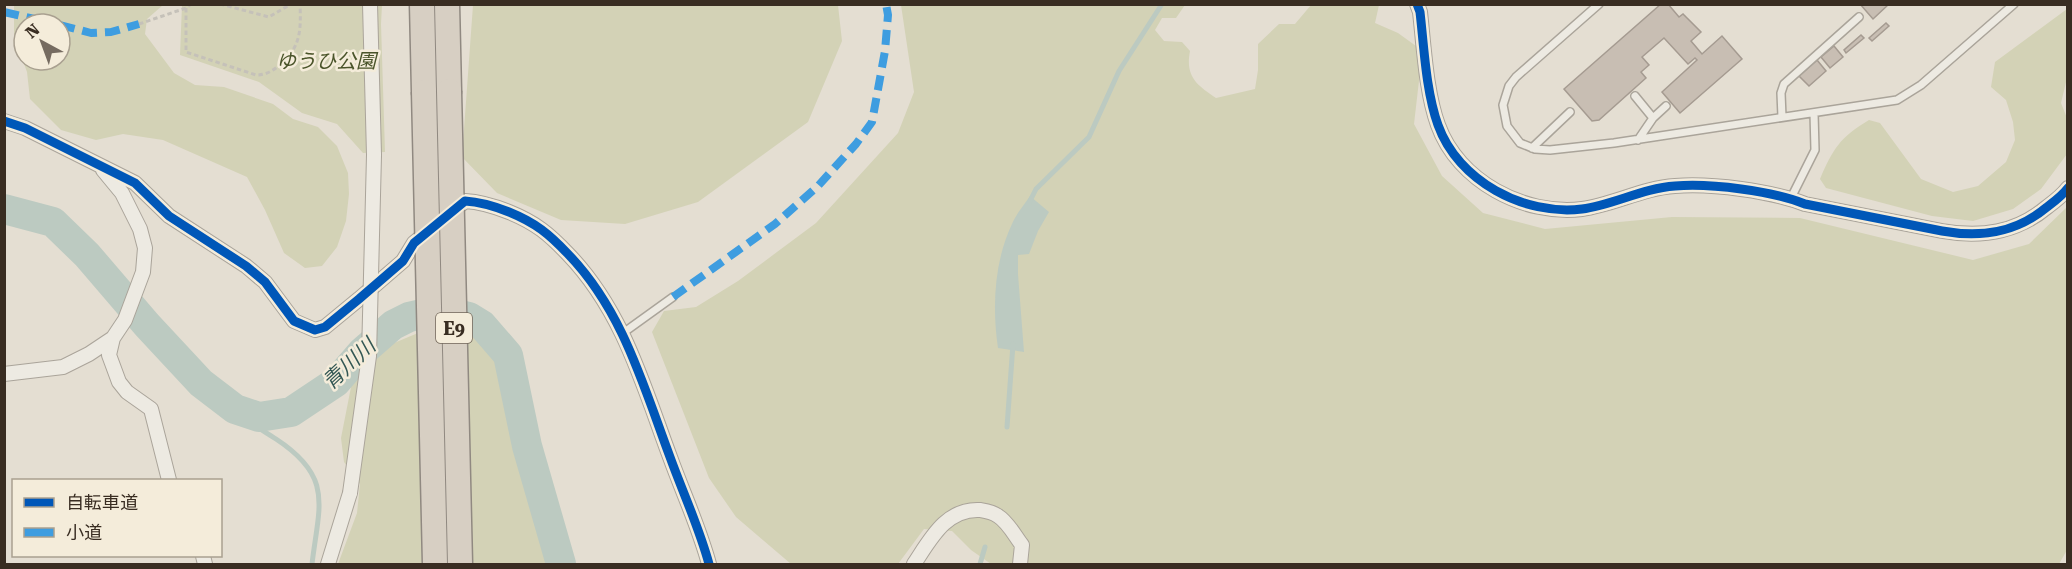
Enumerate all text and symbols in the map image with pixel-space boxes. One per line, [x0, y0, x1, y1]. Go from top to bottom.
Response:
north arrow [12, 12, 72, 72]
text: N [22, 20, 43, 42]
park label: ゆうひ公園 [276, 49, 379, 73]
road number: E9 [436, 313, 472, 343]
water label: 青川川 [318, 332, 382, 394]
legend [12, 479, 222, 557]
text: 自転車道 [66, 492, 138, 513]
text: 小道 [66, 522, 102, 543]

